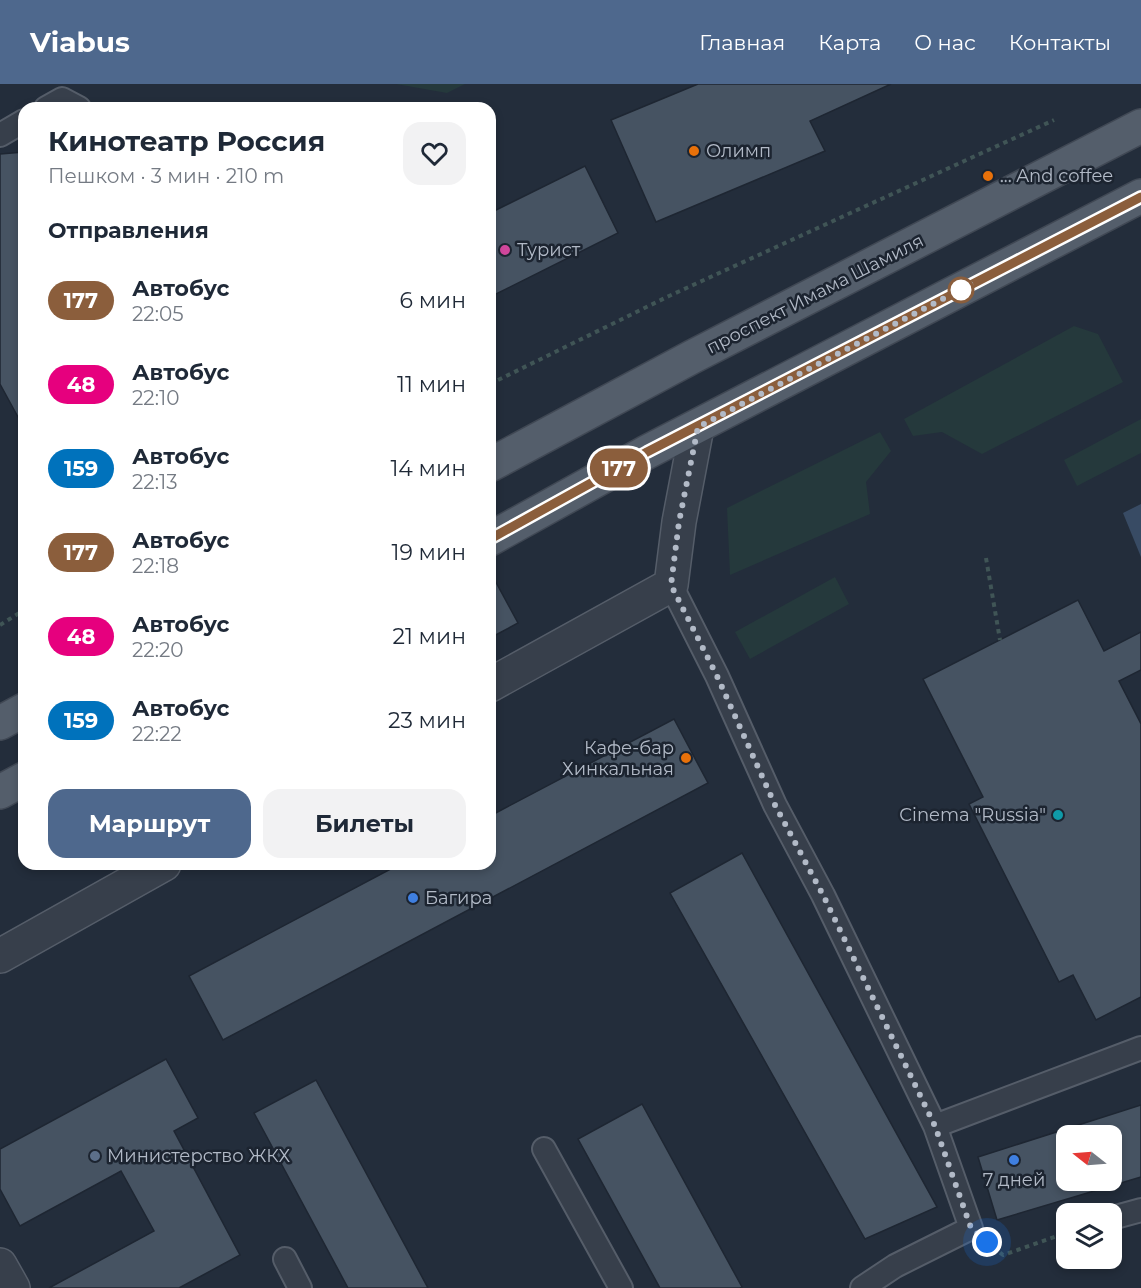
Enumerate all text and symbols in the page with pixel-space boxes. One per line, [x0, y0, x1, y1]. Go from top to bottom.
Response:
text: Viabus [30, 25, 130, 59]
text: Главная [699, 30, 785, 55]
text: Карта [818, 30, 881, 55]
text: О нас [914, 30, 976, 55]
text: Контакты [1009, 30, 1111, 55]
button: heart [403, 122, 466, 185]
text: Кинотеатр Россия [48, 124, 325, 158]
place label: Олимп [706, 140, 771, 162]
marker: Олимп [687, 144, 701, 158]
text: Пешком · 3 мин · 210 m [48, 164, 284, 188]
place label: ... And coffee [1000, 165, 1113, 187]
marker: ... And coffee [981, 169, 995, 183]
text: Отправления [48, 217, 209, 244]
street label: проспект Имама Шамиля [703, 230, 927, 358]
place label: Турист [517, 239, 581, 261]
marker: Турист [498, 243, 512, 257]
text: Автобус [132, 275, 230, 302]
unlabelled marker [948, 277, 974, 303]
text: 6 мин [399, 287, 466, 314]
text: 177 [64, 288, 98, 313]
text: 22:05 [132, 302, 184, 326]
text: Автобус [132, 359, 230, 386]
text: 11 мин [397, 371, 466, 398]
text: 48 [67, 372, 95, 397]
text: 22:10 [132, 386, 179, 410]
text: Автобус [132, 443, 230, 470]
line badge: 177 [584, 448, 654, 488]
text: 14 мин [390, 455, 466, 482]
text: 159 [64, 456, 98, 481]
text: 177 [602, 456, 636, 481]
text: 22:13 [132, 470, 177, 494]
text: Автобус [132, 527, 230, 554]
text: 19 мин [392, 539, 466, 566]
text: 177 [64, 540, 98, 565]
text: 22:18 [132, 554, 179, 578]
text: Автобус [132, 611, 230, 638]
text: 21 мин [392, 623, 466, 650]
text: 48 [67, 624, 95, 649]
text: 22:20 [132, 638, 184, 662]
text: Автобус [132, 695, 230, 722]
text: 23 мин [388, 707, 466, 734]
text: 159 [64, 708, 98, 733]
text: 22:22 [132, 722, 182, 746]
place label: Кафе-бар Хинкальная [562, 737, 674, 780]
marker: Кафе-бар Хинкальная [679, 751, 693, 765]
button: Маршрут [48, 789, 251, 858]
button: Билеты [263, 789, 466, 858]
place label: Cinema "Russia" [899, 804, 1046, 826]
marker: Cinema "Russia" [1051, 808, 1065, 822]
place label: Багира [425, 887, 492, 909]
marker: Багира [406, 891, 420, 905]
north arrow [1056, 1125, 1122, 1191]
map controls [1056, 1125, 1122, 1269]
place label: Министерство ЖКХ [107, 1145, 290, 1167]
marker: Министерство ЖКХ [88, 1149, 102, 1163]
marker: 7 дней [1007, 1153, 1021, 1167]
place label: 7 дней [983, 1169, 1045, 1191]
button: layers [1056, 1203, 1122, 1269]
your location [972, 1227, 1002, 1257]

